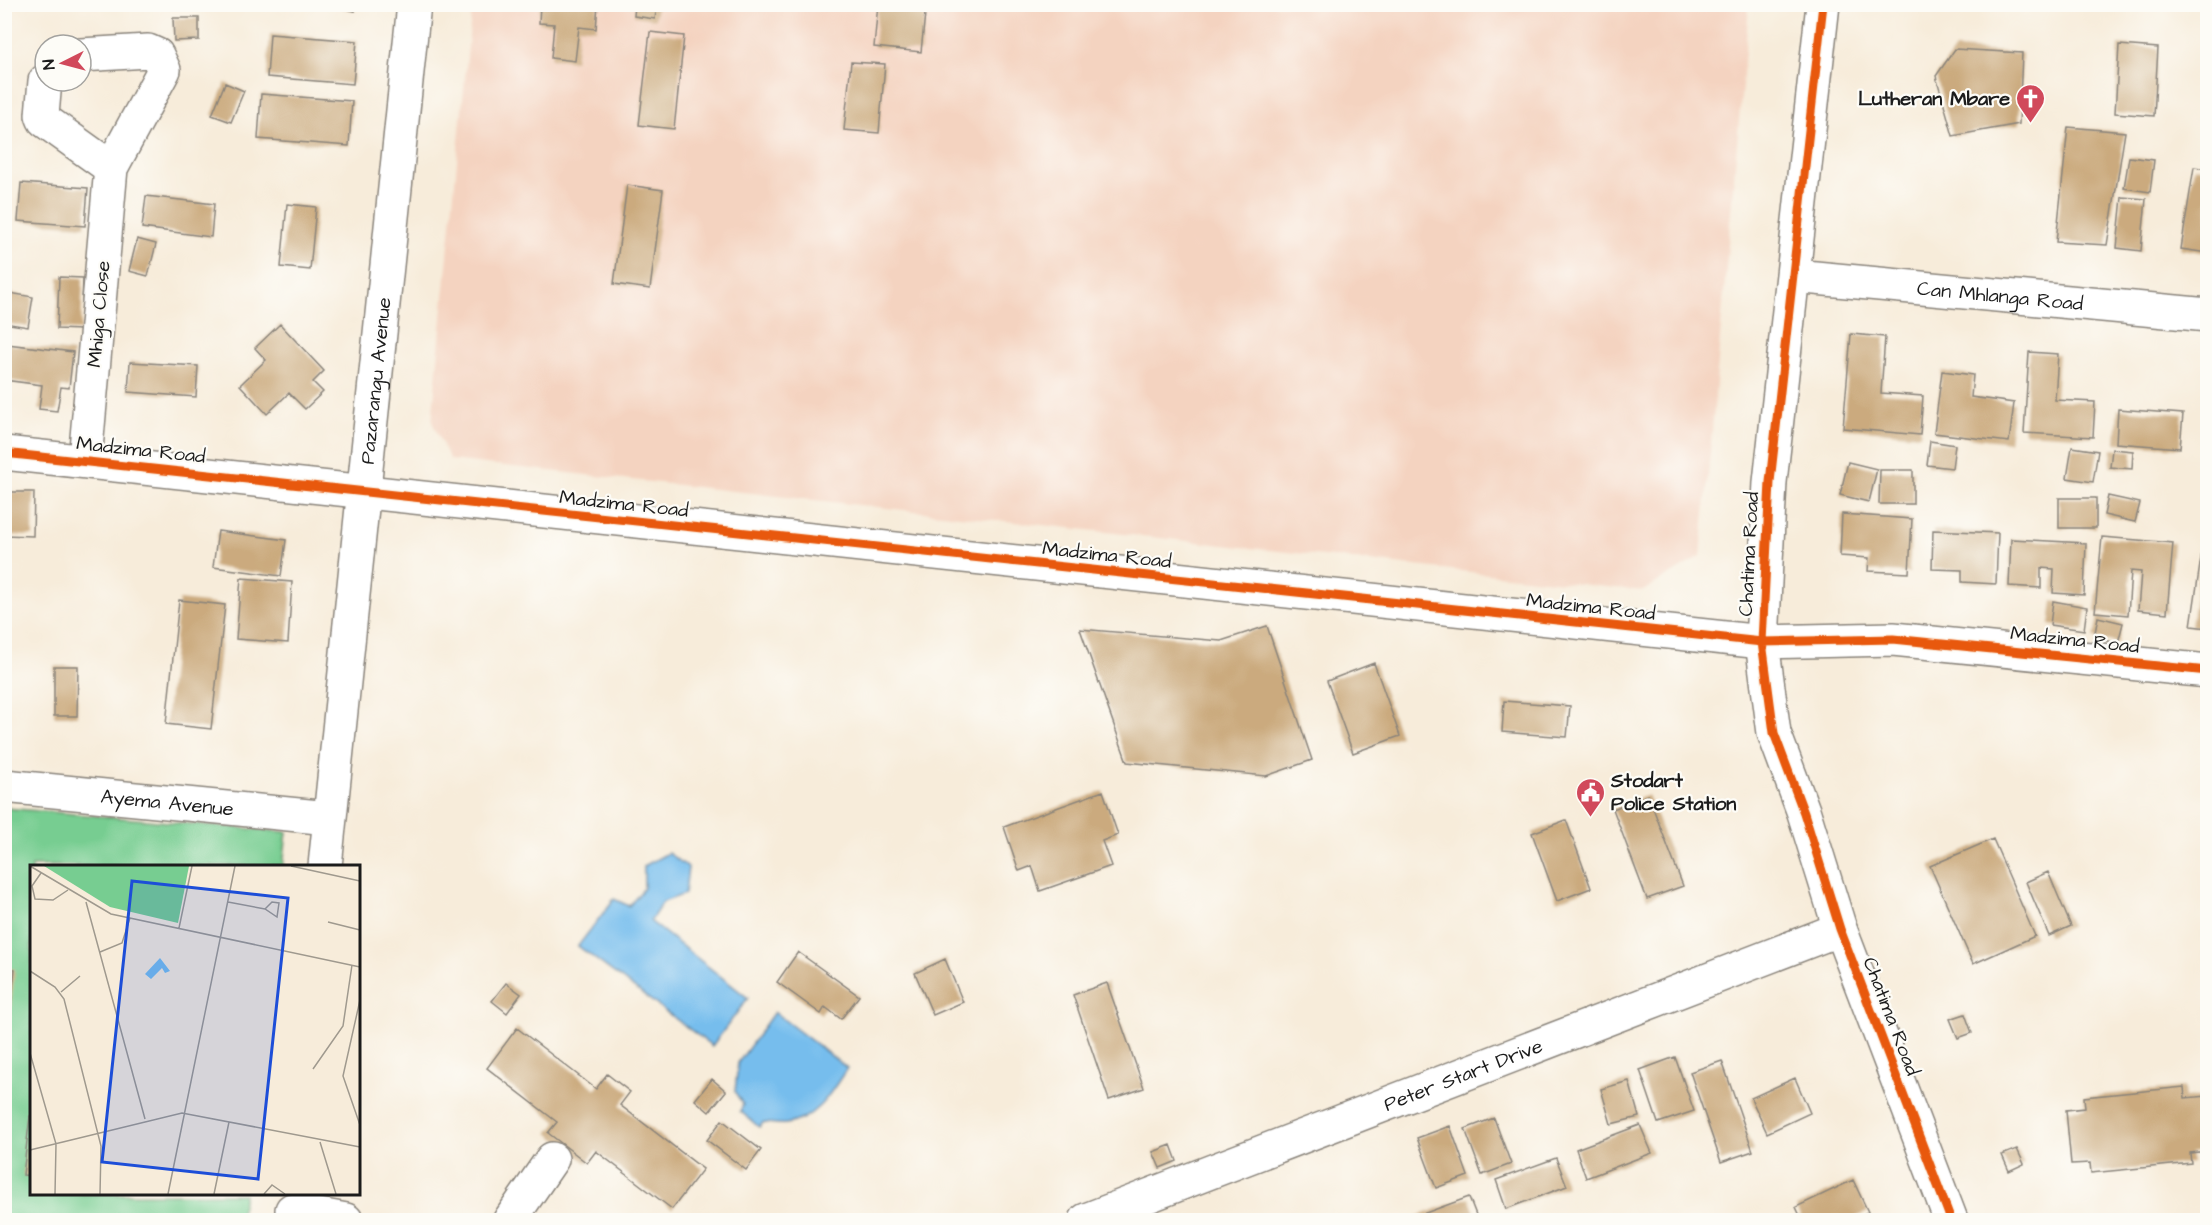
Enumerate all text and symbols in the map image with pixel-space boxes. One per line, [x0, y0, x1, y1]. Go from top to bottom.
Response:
north arrow [33, 33, 93, 93]
text: N [38, 58, 61, 71]
church icon: Lutheran Mbare [2015, 82, 2047, 124]
place label: Lutheran Mbare [1858, 85, 2010, 113]
street label: Mhiga Close [80, 259, 119, 369]
street label: Can Mhlanga Road [1916, 275, 2084, 318]
street label: Pazarangu Avenue [354, 296, 399, 466]
street label: Madzima Road [75, 429, 207, 471]
street label: Madzima Road [558, 483, 690, 525]
street label: Chatima Road [1732, 491, 1766, 617]
street label: Madzima Road [1041, 534, 1173, 576]
street label: Madzima Road [1525, 586, 1657, 628]
street label: Madzima Road [2009, 619, 2141, 661]
place label: Stodart Police Station [1610, 767, 1736, 818]
public building icon: Stodart Police Station [1574, 776, 1606, 818]
street label: Ayema Avenue [99, 783, 235, 824]
inset map [30, 865, 360, 1195]
street label: Chatima Road [1856, 953, 1927, 1080]
street label: Peter Start Drive [1380, 1032, 1547, 1119]

